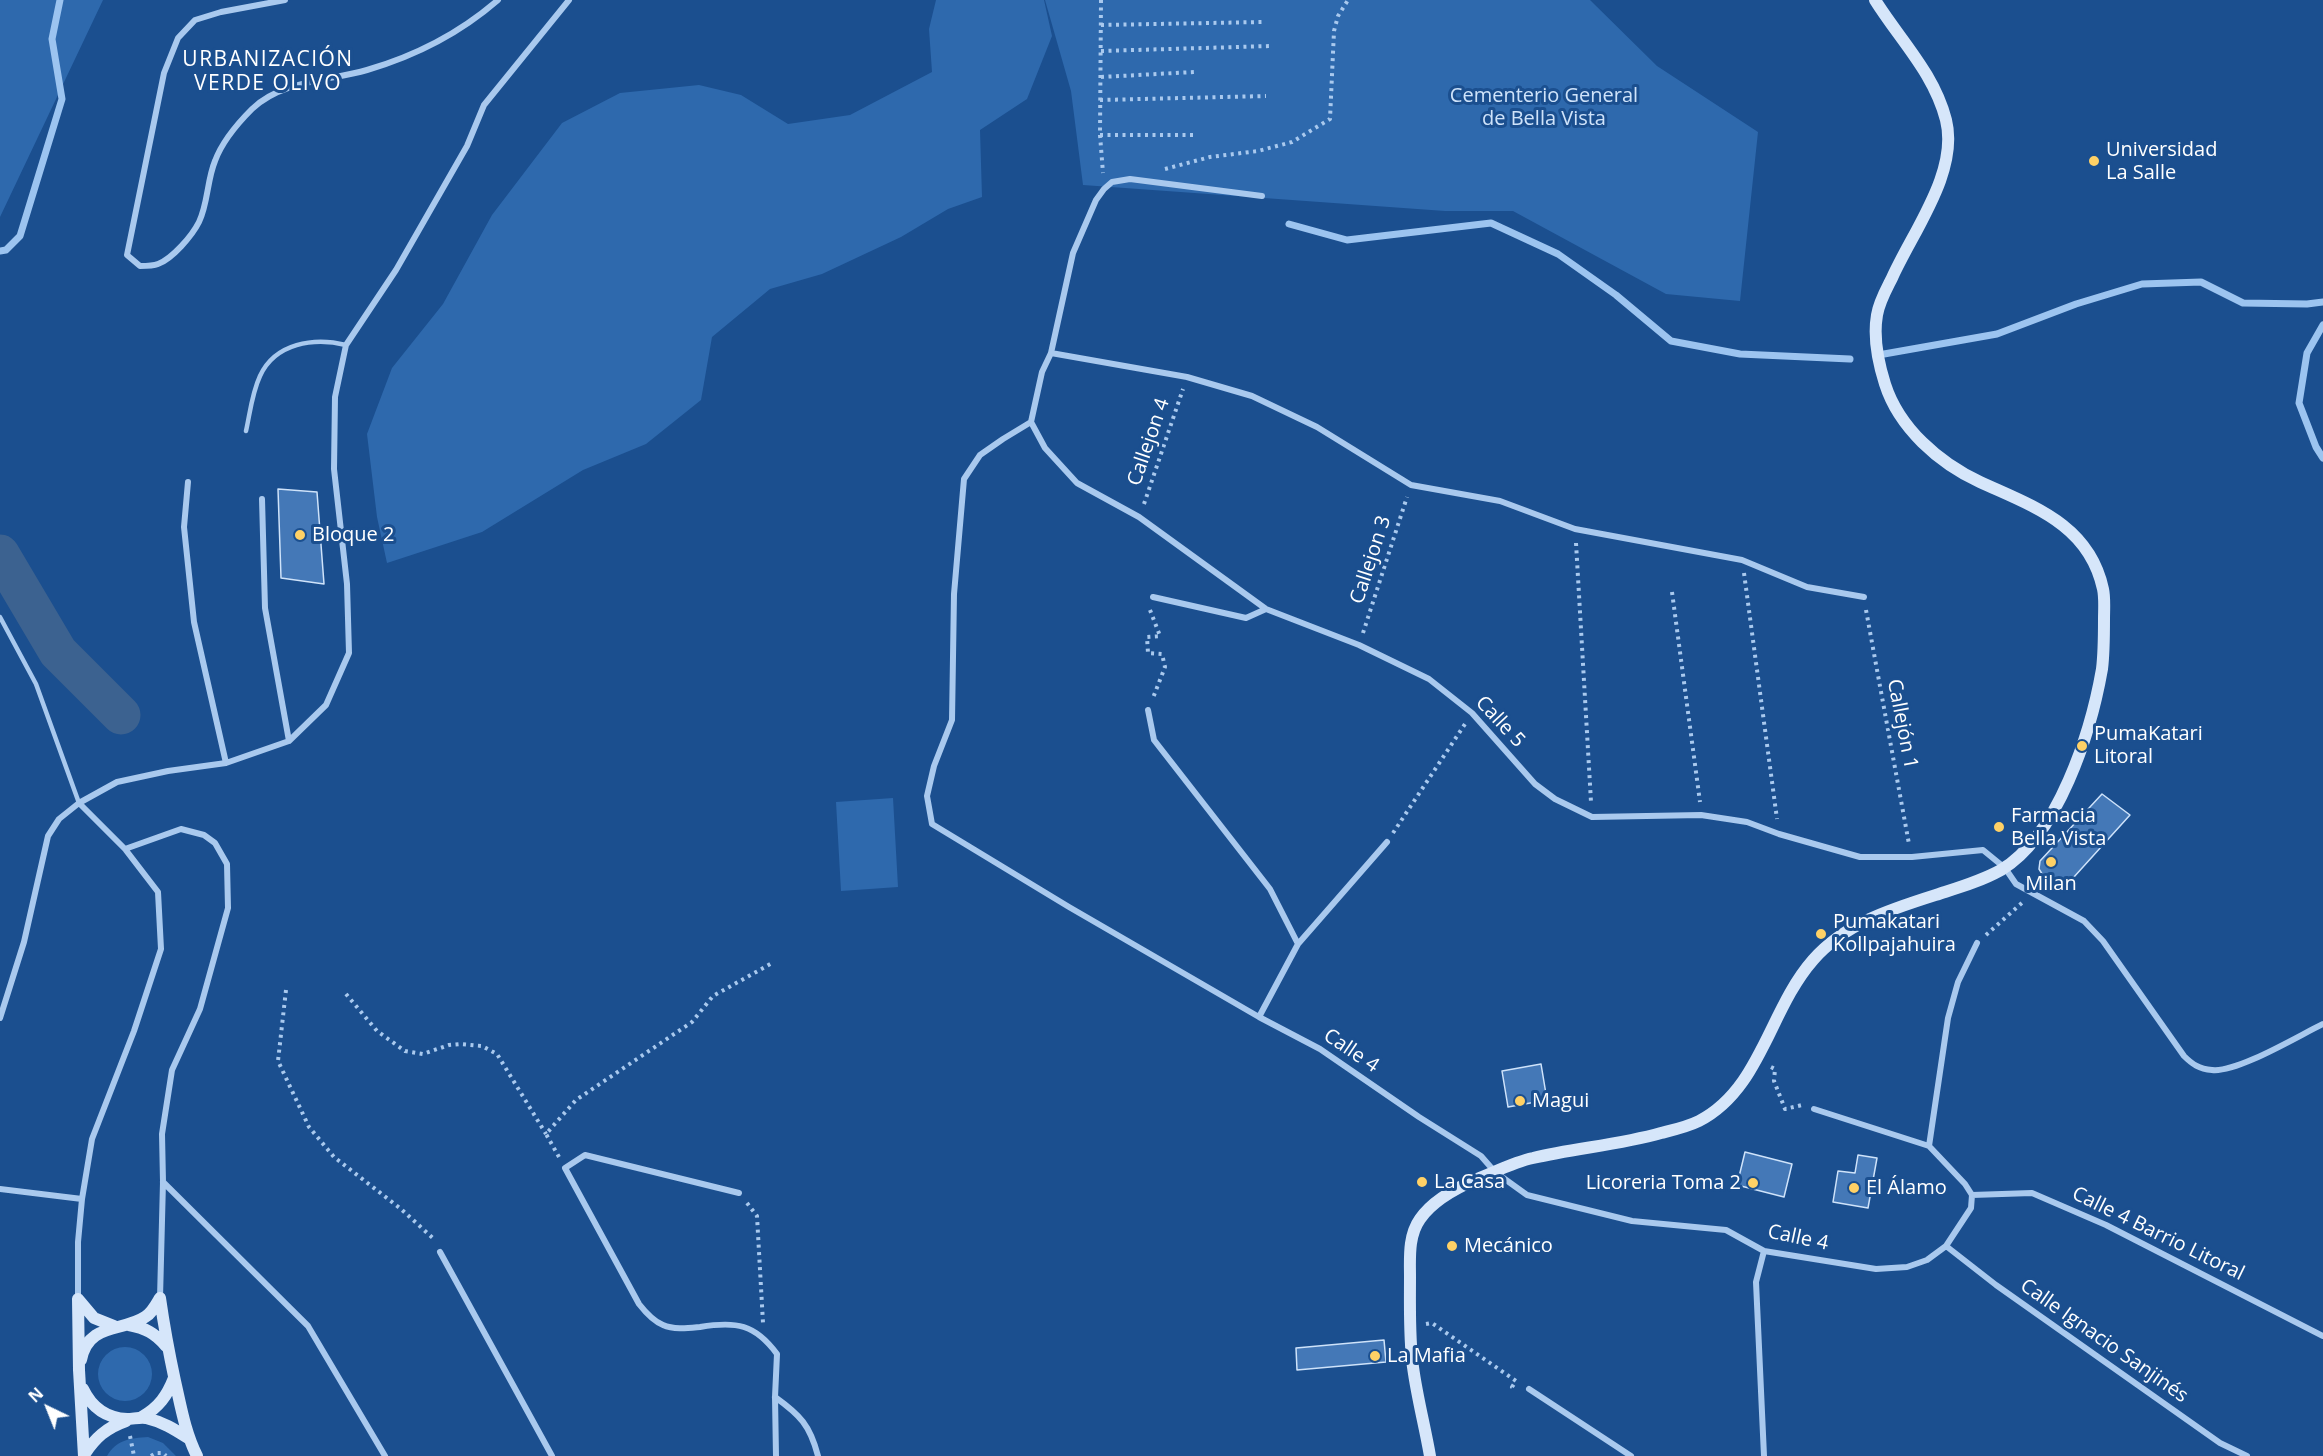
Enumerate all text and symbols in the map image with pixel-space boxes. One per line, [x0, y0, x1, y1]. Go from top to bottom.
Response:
district label: URBANIZACIÓN VERDE OLIVO [182, 47, 354, 97]
park label: Cementerio General de Bella Vista [1450, 84, 1638, 131]
place label: Universidad La Salle [2106, 138, 2217, 185]
marker: Universidad La Salle [2087, 154, 2101, 168]
street label: Callejon 4 [1123, 395, 1175, 489]
street label: Callejon 3 [1346, 513, 1396, 607]
place label: Bloque 2 [312, 523, 394, 547]
marker: Bloque 2 [293, 528, 307, 542]
street label: Callejón 1 [1882, 677, 1922, 771]
street label: Calle 5 [1470, 691, 1530, 753]
place label: PumaKatari Litoral [2094, 722, 2203, 769]
marker: PumaKatari Litoral [2075, 739, 2089, 753]
place label: Farmacia Bella Vista [2011, 804, 2106, 851]
marker: Farmacia Bella Vista [1992, 820, 2006, 834]
marker: Milan [2044, 855, 2058, 869]
place label: Milan [2025, 872, 2077, 896]
place label: Pumakatari Kollpajahuira [1833, 910, 1956, 957]
marker: Pumakatari Kollpajahuira [1814, 927, 1828, 941]
street label: Calle 4 [1319, 1024, 1383, 1078]
place label: Magui [1532, 1089, 1589, 1113]
marker: Magui [1513, 1094, 1527, 1108]
place label: La Casa [1434, 1170, 1505, 1194]
place label: Licoreria Toma 2 [1586, 1171, 1741, 1195]
marker: La Casa [1415, 1175, 1429, 1189]
marker: Licoreria Toma 2 [1746, 1176, 1760, 1190]
place label: El Álamo [1866, 1176, 1947, 1200]
marker: El Álamo [1847, 1181, 1861, 1195]
street label: Calle 4 Barrio Litoral [2068, 1182, 2248, 1286]
street label: Calle 4 [1765, 1220, 1831, 1256]
place label: Mecánico [1464, 1234, 1553, 1258]
marker: Mecánico [1445, 1239, 1459, 1253]
street label: Calle Ignacio Sanjinés [2015, 1274, 2193, 1408]
place label: La Mafia [1387, 1344, 1466, 1368]
marker: La Mafia [1368, 1349, 1382, 1363]
north arrow [18, 1378, 78, 1438]
text: N [23, 1382, 48, 1407]

